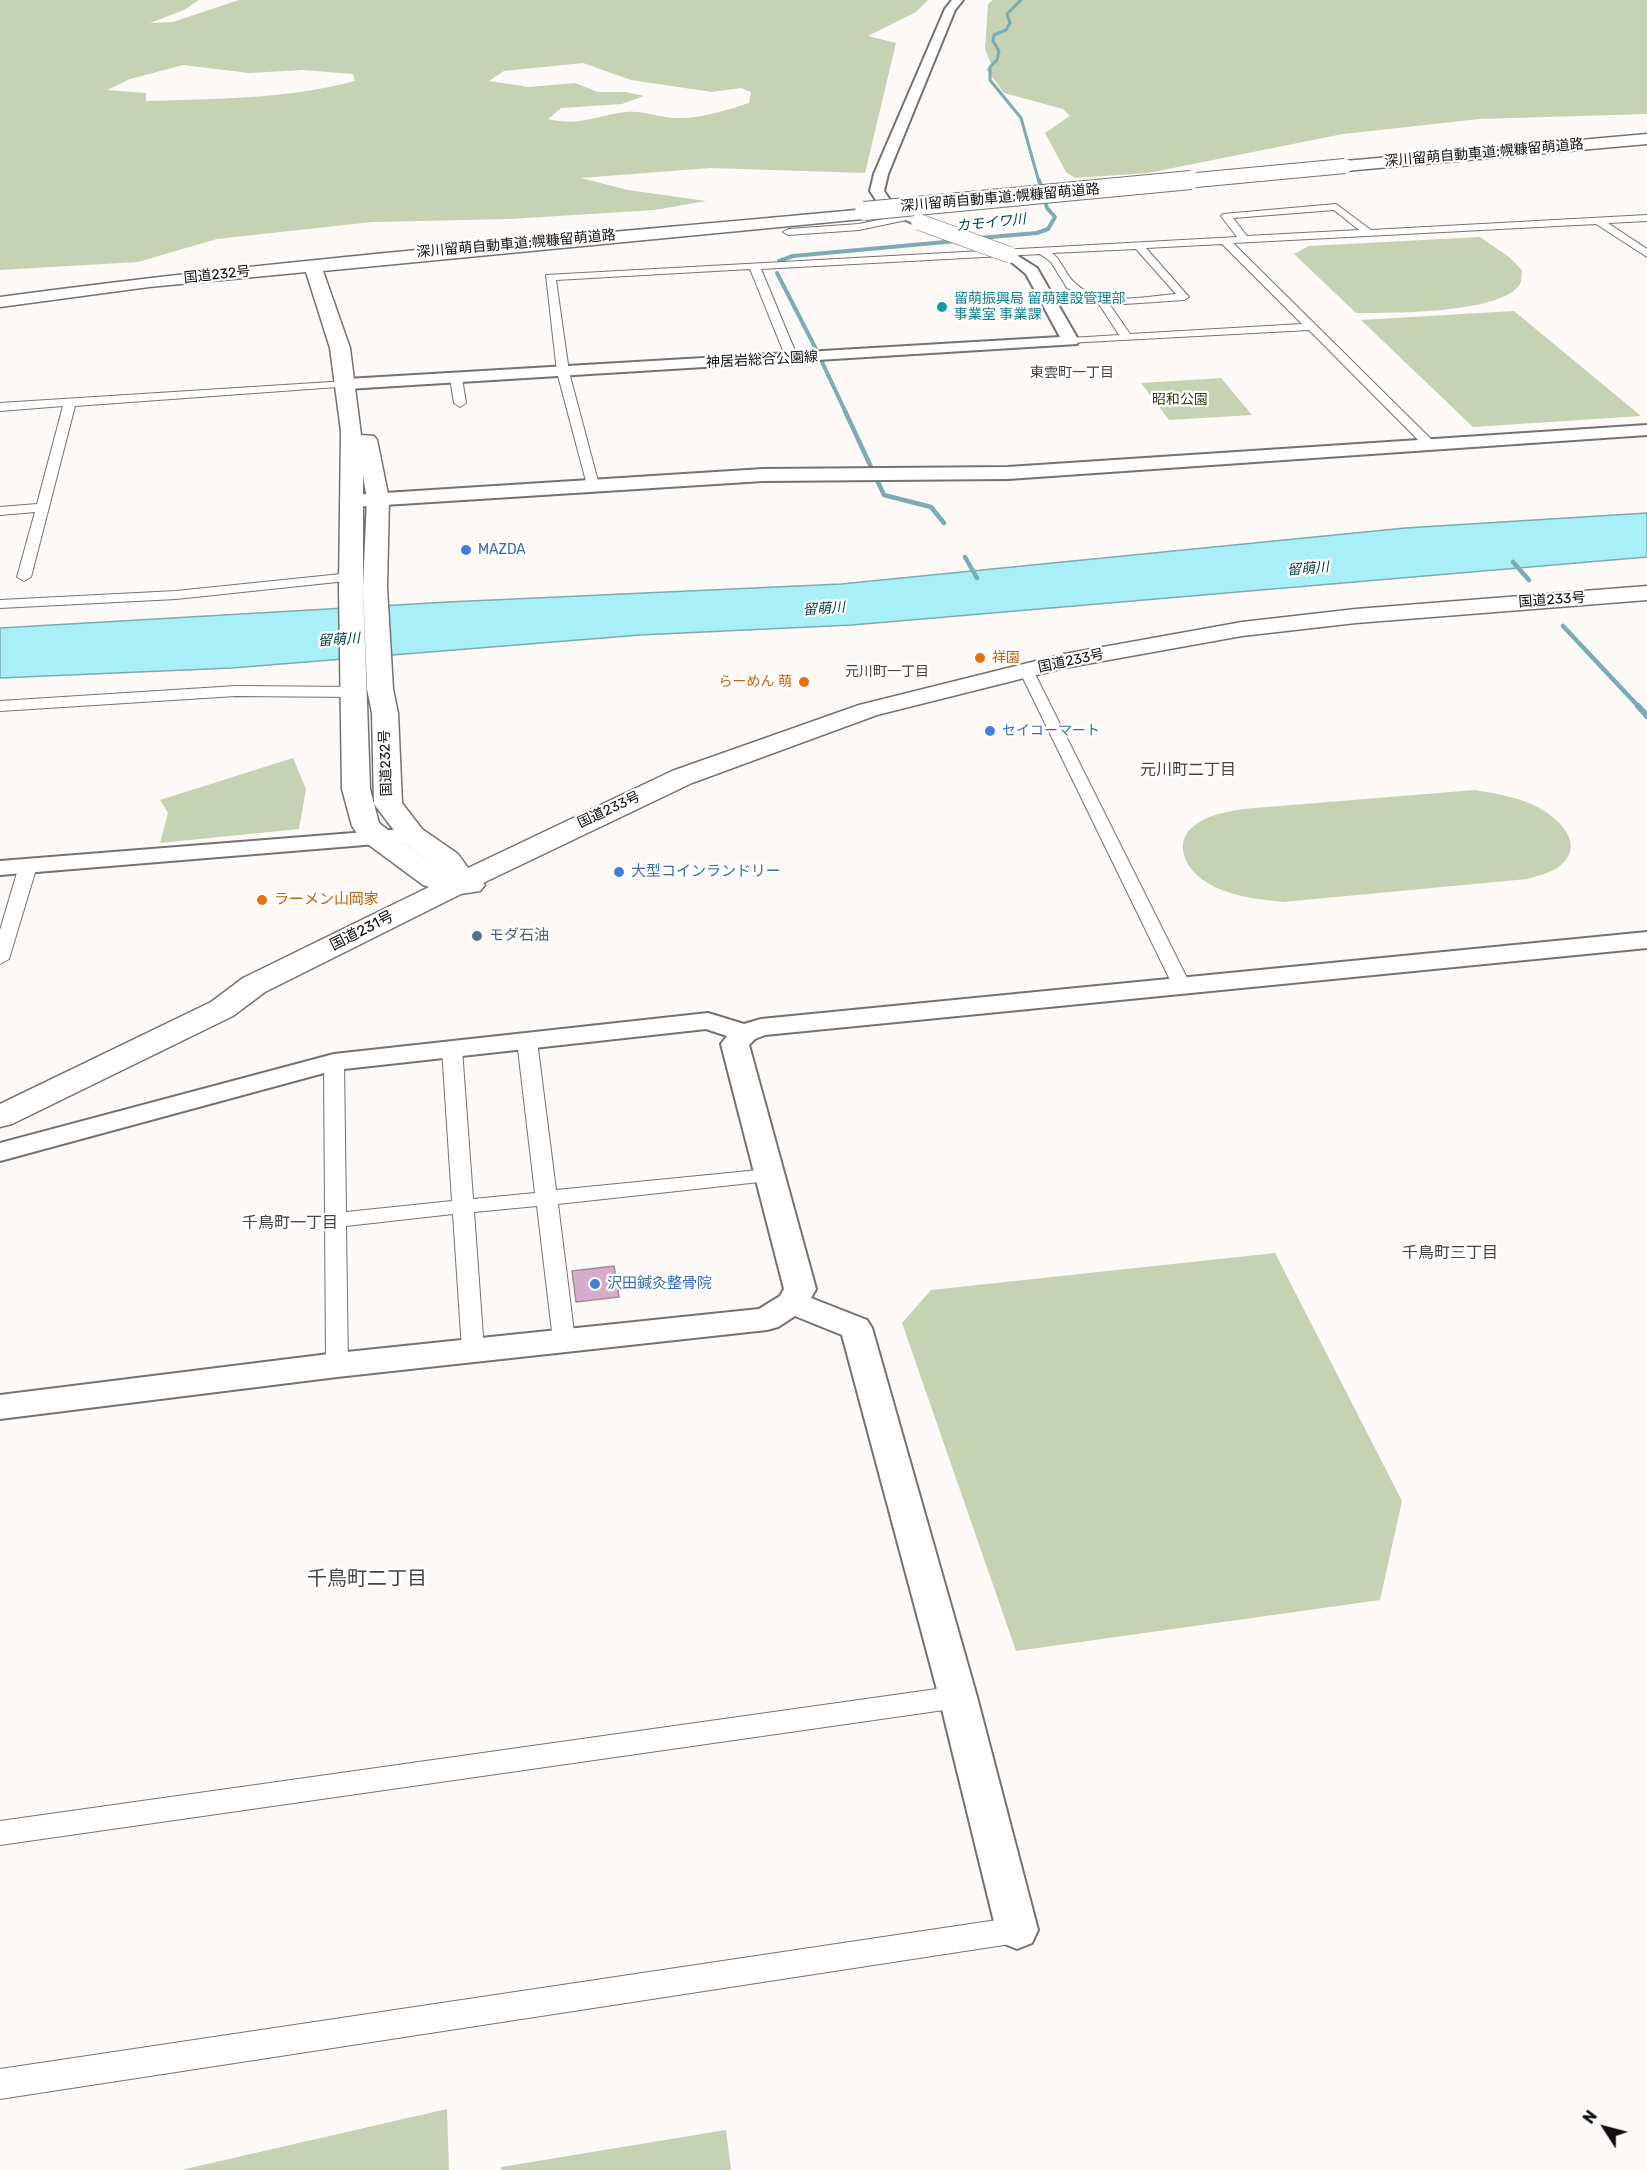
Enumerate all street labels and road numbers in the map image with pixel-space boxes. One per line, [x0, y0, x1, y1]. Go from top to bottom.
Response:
street label: 深川留萌自動車道;幌糠留萌道路 [1384, 136, 1584, 170]
street label: 深川留萌自動車道;幌糠留萌道路 [900, 181, 1100, 215]
street label: 深川留萌自動車道;幌糠留萌道路 [416, 227, 616, 261]
street label: 国道232号 [183, 263, 251, 287]
street label: 神居岩総合公園線 [706, 349, 818, 371]
street label: 国道233号 [1518, 589, 1586, 611]
street label: 国道233号 [1036, 646, 1106, 676]
street label: 国道232号 [376, 729, 396, 797]
street label: 国道233号 [575, 788, 643, 832]
street label: 国道231号 [327, 907, 397, 955]

